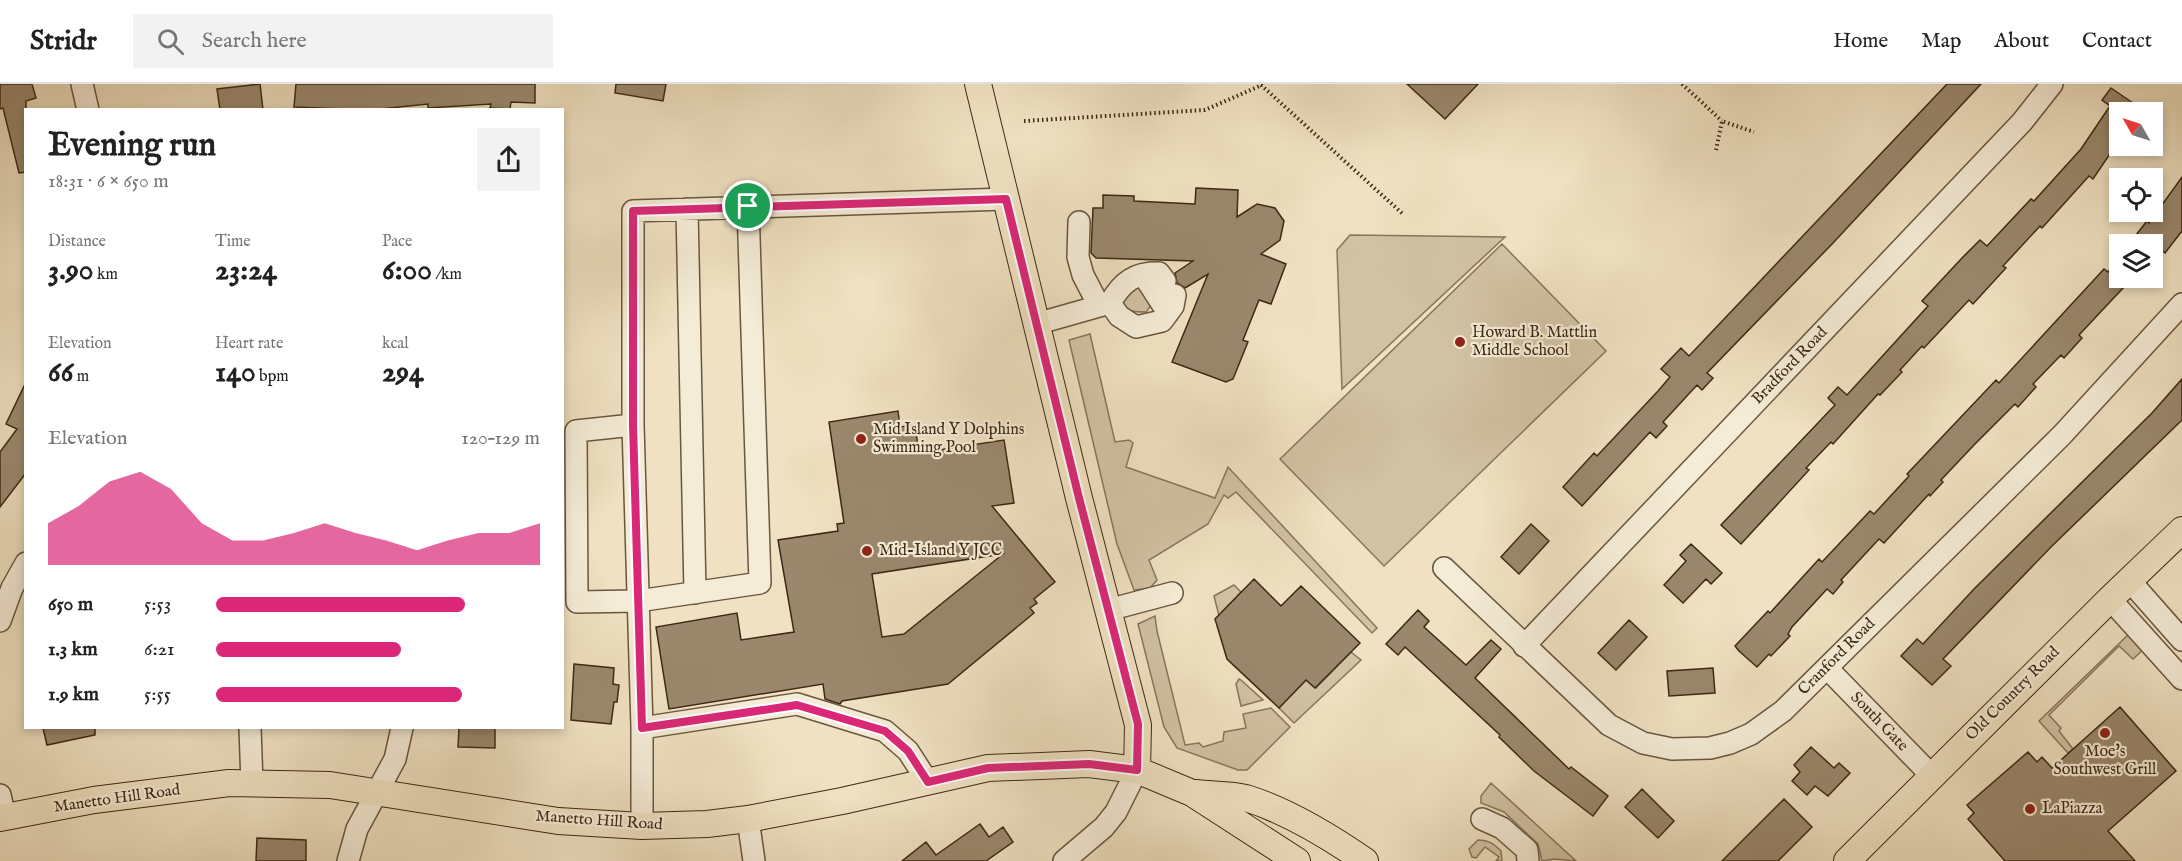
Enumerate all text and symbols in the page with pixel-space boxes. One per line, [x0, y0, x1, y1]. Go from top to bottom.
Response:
search box [133, 14, 553, 68]
text: Stridr [30, 24, 97, 59]
icon: search [154, 25, 187, 58]
text: Search here [202, 27, 307, 55]
text: Home [1833, 28, 1888, 55]
text: Map [1921, 28, 1961, 55]
text: About [1994, 28, 2049, 55]
text: Contact [2082, 28, 2152, 55]
north arrow [2109, 102, 2163, 156]
map controls [2109, 102, 2163, 288]
text: Evening run [48, 125, 216, 167]
button: share [477, 128, 540, 191]
button: locate [2109, 168, 2163, 222]
text: 18:31 · 6 × 650 m [48, 169, 169, 194]
pin [722, 180, 773, 231]
icon: arrive [731, 189, 764, 222]
text: Distance [48, 232, 106, 252]
text: Time [215, 232, 251, 252]
text: Pace [382, 232, 412, 252]
button: layers [2109, 234, 2163, 288]
text: 3.90 [48, 252, 93, 290]
text: 23:24 [215, 252, 277, 290]
text: 6:00 [382, 252, 432, 290]
text: km [93, 265, 118, 285]
text: /km [432, 265, 462, 285]
place label: Howard B. Mattlin Middle School [1472, 323, 1597, 361]
street label: Bradford Road [1748, 323, 1832, 409]
text: Elevation [48, 334, 111, 354]
text: Heart rate [215, 334, 283, 354]
text: kcal [382, 334, 409, 354]
marker: Howard B. Mattlin Middle School [1453, 335, 1467, 349]
text: 66 [48, 354, 73, 392]
text: 140 [215, 354, 256, 392]
text: 294 [382, 354, 424, 392]
text: m [73, 367, 89, 387]
text: bpm [256, 367, 289, 387]
place label: Mid Island Y Dolphins Swimming Pool [873, 420, 1025, 458]
text: Elevation [48, 426, 127, 451]
text: 120–129 m [461, 426, 540, 451]
marker: Mid Island Y Dolphins Swimming Pool [854, 432, 868, 446]
place label: Mid-Island Y JCC [879, 541, 1002, 561]
marker: Mid-Island Y JCC [860, 544, 874, 558]
text: 650 m [48, 592, 93, 617]
text: 5:53 [144, 592, 171, 617]
street label: Cranford Road [1794, 614, 1880, 700]
text: 1.3 km [48, 637, 98, 662]
text: 6:21 [144, 637, 175, 662]
street label: Old Country Road [1962, 642, 2065, 745]
text: 1.9 km [48, 682, 99, 707]
text: 5:55 [144, 682, 171, 707]
street label: South Gate [1846, 688, 1912, 756]
marker: Moe's Southwest Grill [2098, 726, 2112, 740]
place label: Moe's Southwest Grill [2054, 742, 2157, 780]
street label: Manetto Hill Road [53, 780, 182, 818]
place label: LaPiazza [2042, 799, 2103, 819]
marker: LaPiazza [2023, 802, 2037, 816]
street label: Manetto Hill Road [535, 807, 664, 835]

